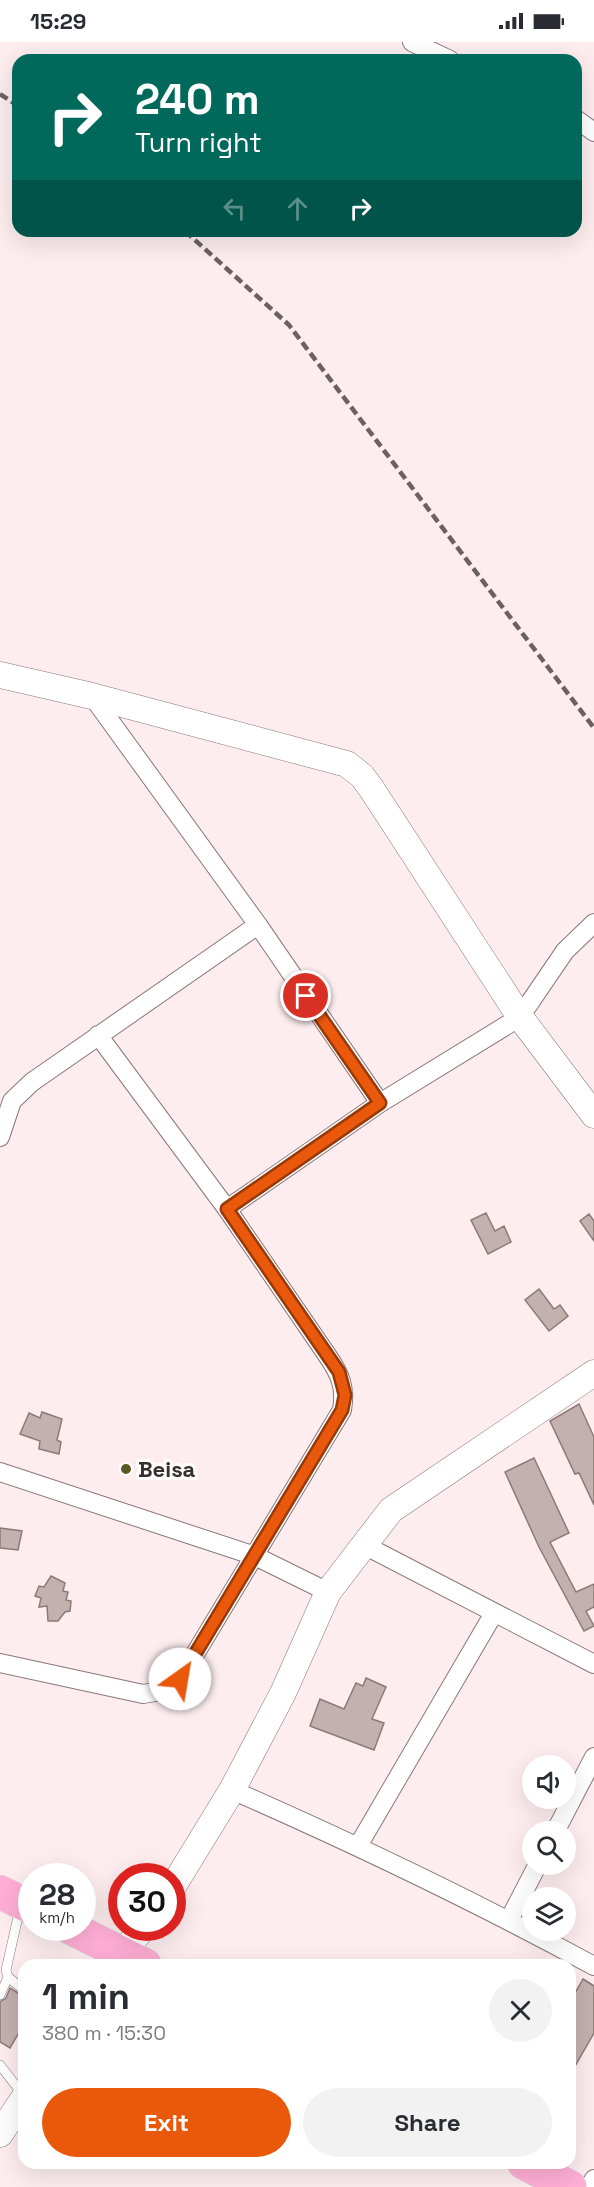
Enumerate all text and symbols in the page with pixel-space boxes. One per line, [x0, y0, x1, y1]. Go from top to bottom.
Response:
text: 15:29 [30, 7, 86, 35]
text: 240 m [135, 73, 260, 126]
icon: right [36, 78, 114, 156]
text: Turn right [135, 125, 262, 160]
icon: left [218, 192, 251, 225]
icon: ahead [281, 192, 314, 225]
icon: right [344, 192, 377, 225]
pin [280, 970, 331, 1021]
icon: arrive [289, 979, 322, 1012]
place label: Beisa [138, 1455, 196, 1483]
marker: Beisa [119, 1462, 133, 1476]
position arrow [148, 1647, 212, 1711]
map controls [522, 1755, 576, 1941]
button: sound [522, 1755, 576, 1809]
button: search [522, 1821, 576, 1875]
speed limit sign: 30 [108, 1863, 186, 1941]
text: 28 [39, 1875, 75, 1914]
button: layers [522, 1887, 576, 1941]
text: km/h [39, 1908, 75, 1927]
text: 1 min [42, 1974, 130, 2020]
button: close [489, 1979, 552, 2042]
text: 380 m · 15:30 [42, 2020, 166, 2046]
button: Exit [42, 2088, 291, 2157]
button: Share [303, 2088, 552, 2157]

